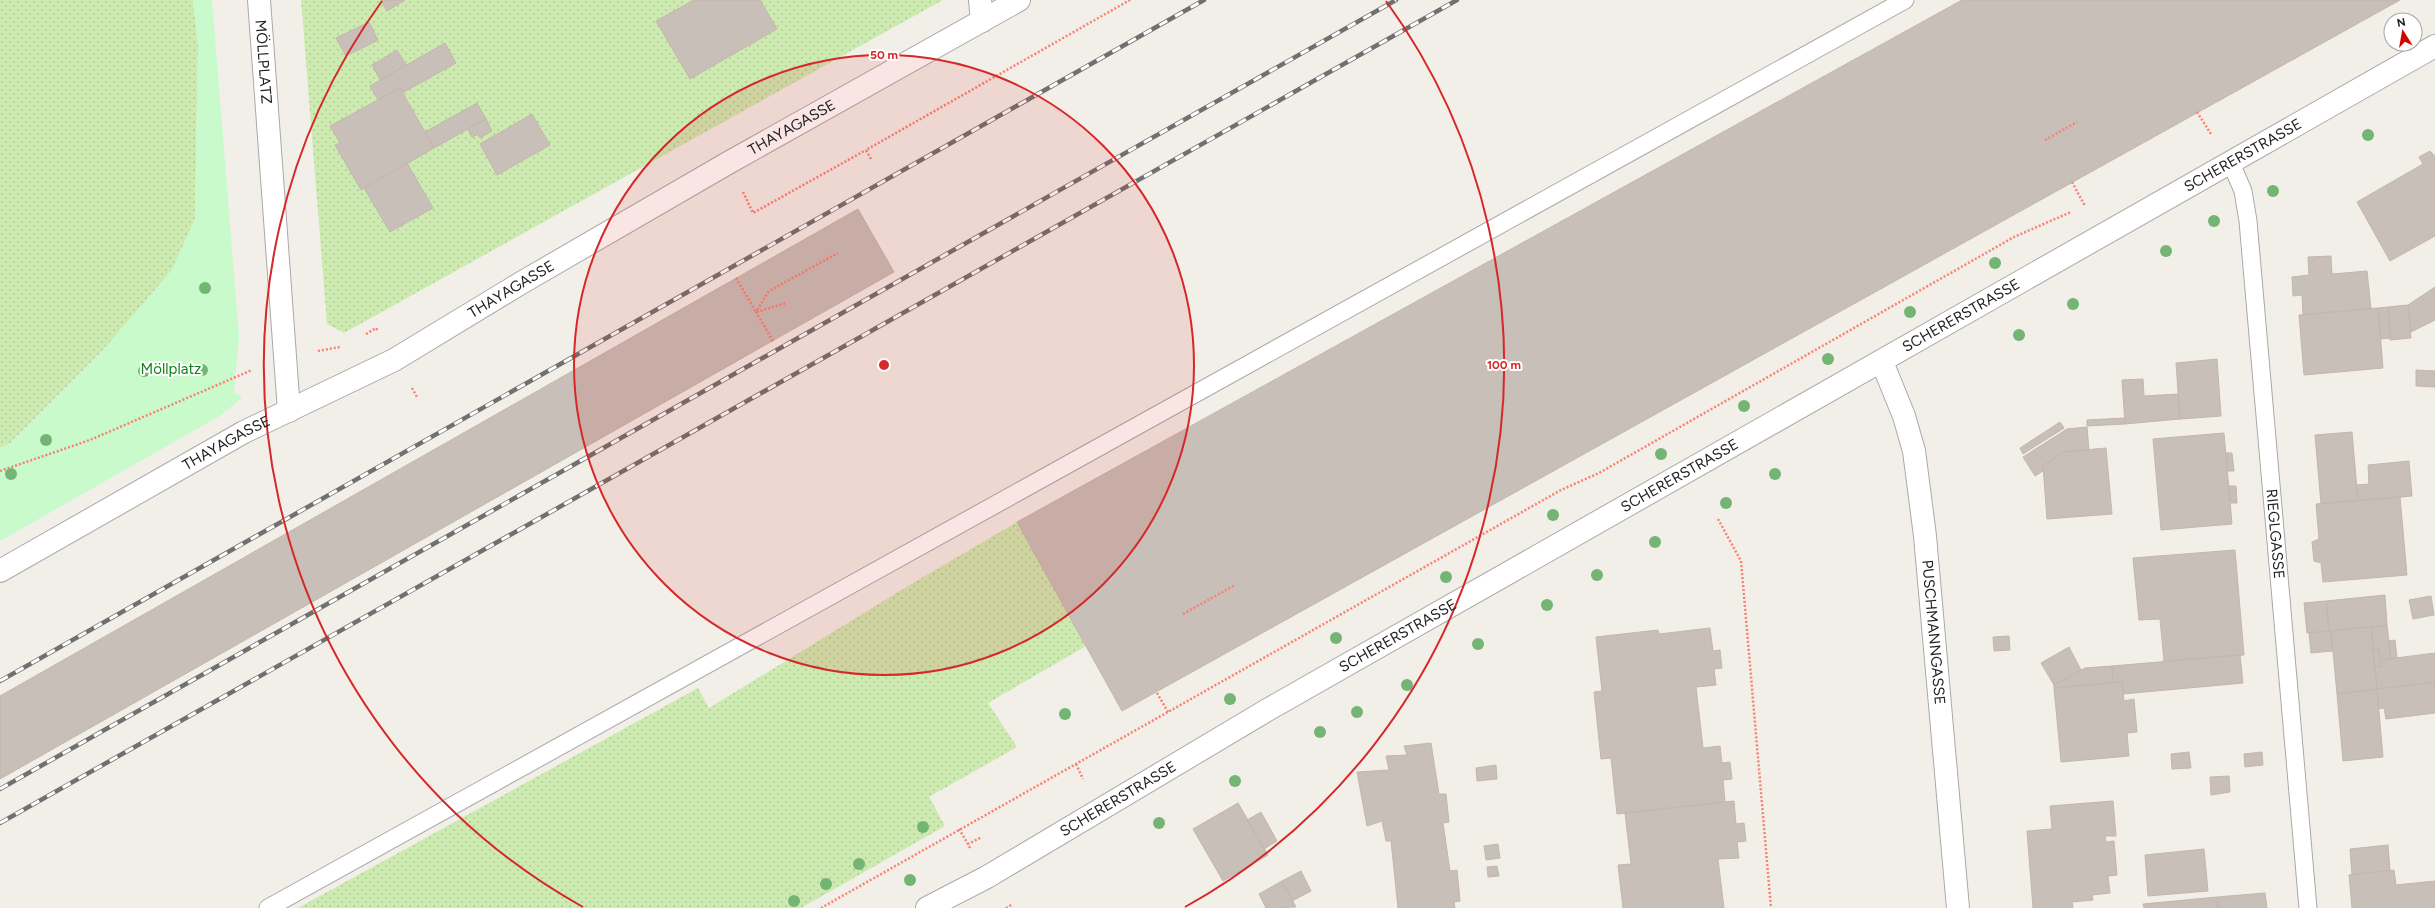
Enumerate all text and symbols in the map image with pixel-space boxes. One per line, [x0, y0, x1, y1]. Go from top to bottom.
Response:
north arrow [2383, 12, 2423, 52]
text: N [2396, 15, 2407, 30]
street label: MÖLLPLATZ [251, 19, 276, 105]
text: 50 m [870, 48, 898, 62]
street label: THAYAGASSE [745, 96, 839, 159]
street label: SCHERERSTRASSE [2181, 115, 2305, 196]
street label: THAYAGASSE [465, 257, 557, 322]
street label: SCHERERSTRASSE [1899, 275, 2023, 356]
centre of rings [877, 358, 891, 372]
text: 100 m [1487, 358, 1521, 372]
park label: Möllplatz [141, 360, 201, 378]
street label: THAYAGASSE [179, 412, 273, 474]
street label: SCHERERSTRASSE [1618, 435, 1741, 516]
street label: RIEGLGASSE [2262, 488, 2288, 580]
street label: PUSCHMANNGASSE [1918, 559, 1949, 705]
street label: SCHERERSTRASSE [1336, 595, 1460, 676]
street label: SCHERERSTRASSE [1057, 757, 1179, 841]

